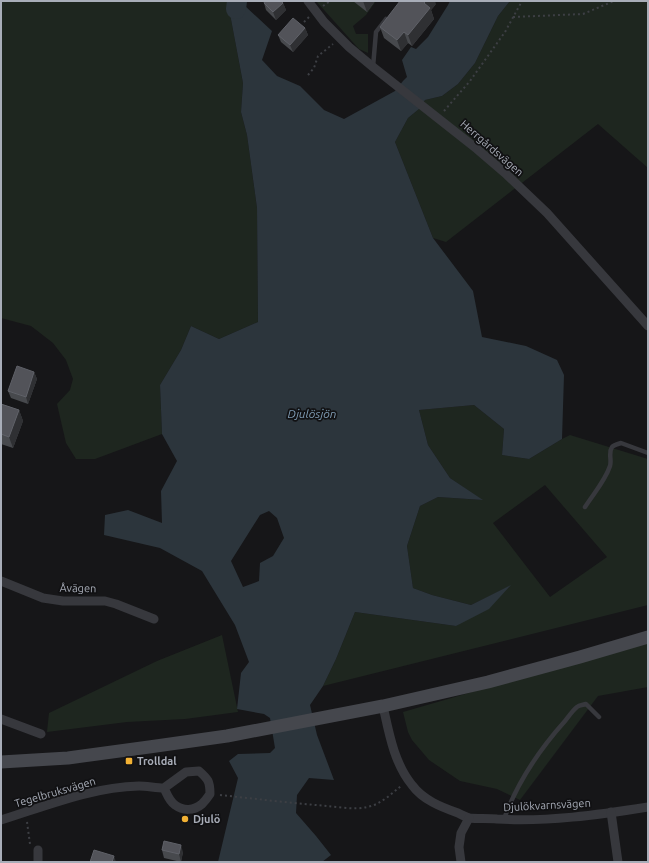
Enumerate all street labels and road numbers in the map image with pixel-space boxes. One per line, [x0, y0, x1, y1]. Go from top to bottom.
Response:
street label: Herrgårdsvägen [458, 118, 526, 178]
street label: Åvägen [60, 582, 96, 594]
street label: Tegelbruksvägen [13, 775, 97, 809]
street label: Djulökvarnsvägen [503, 797, 591, 813]

